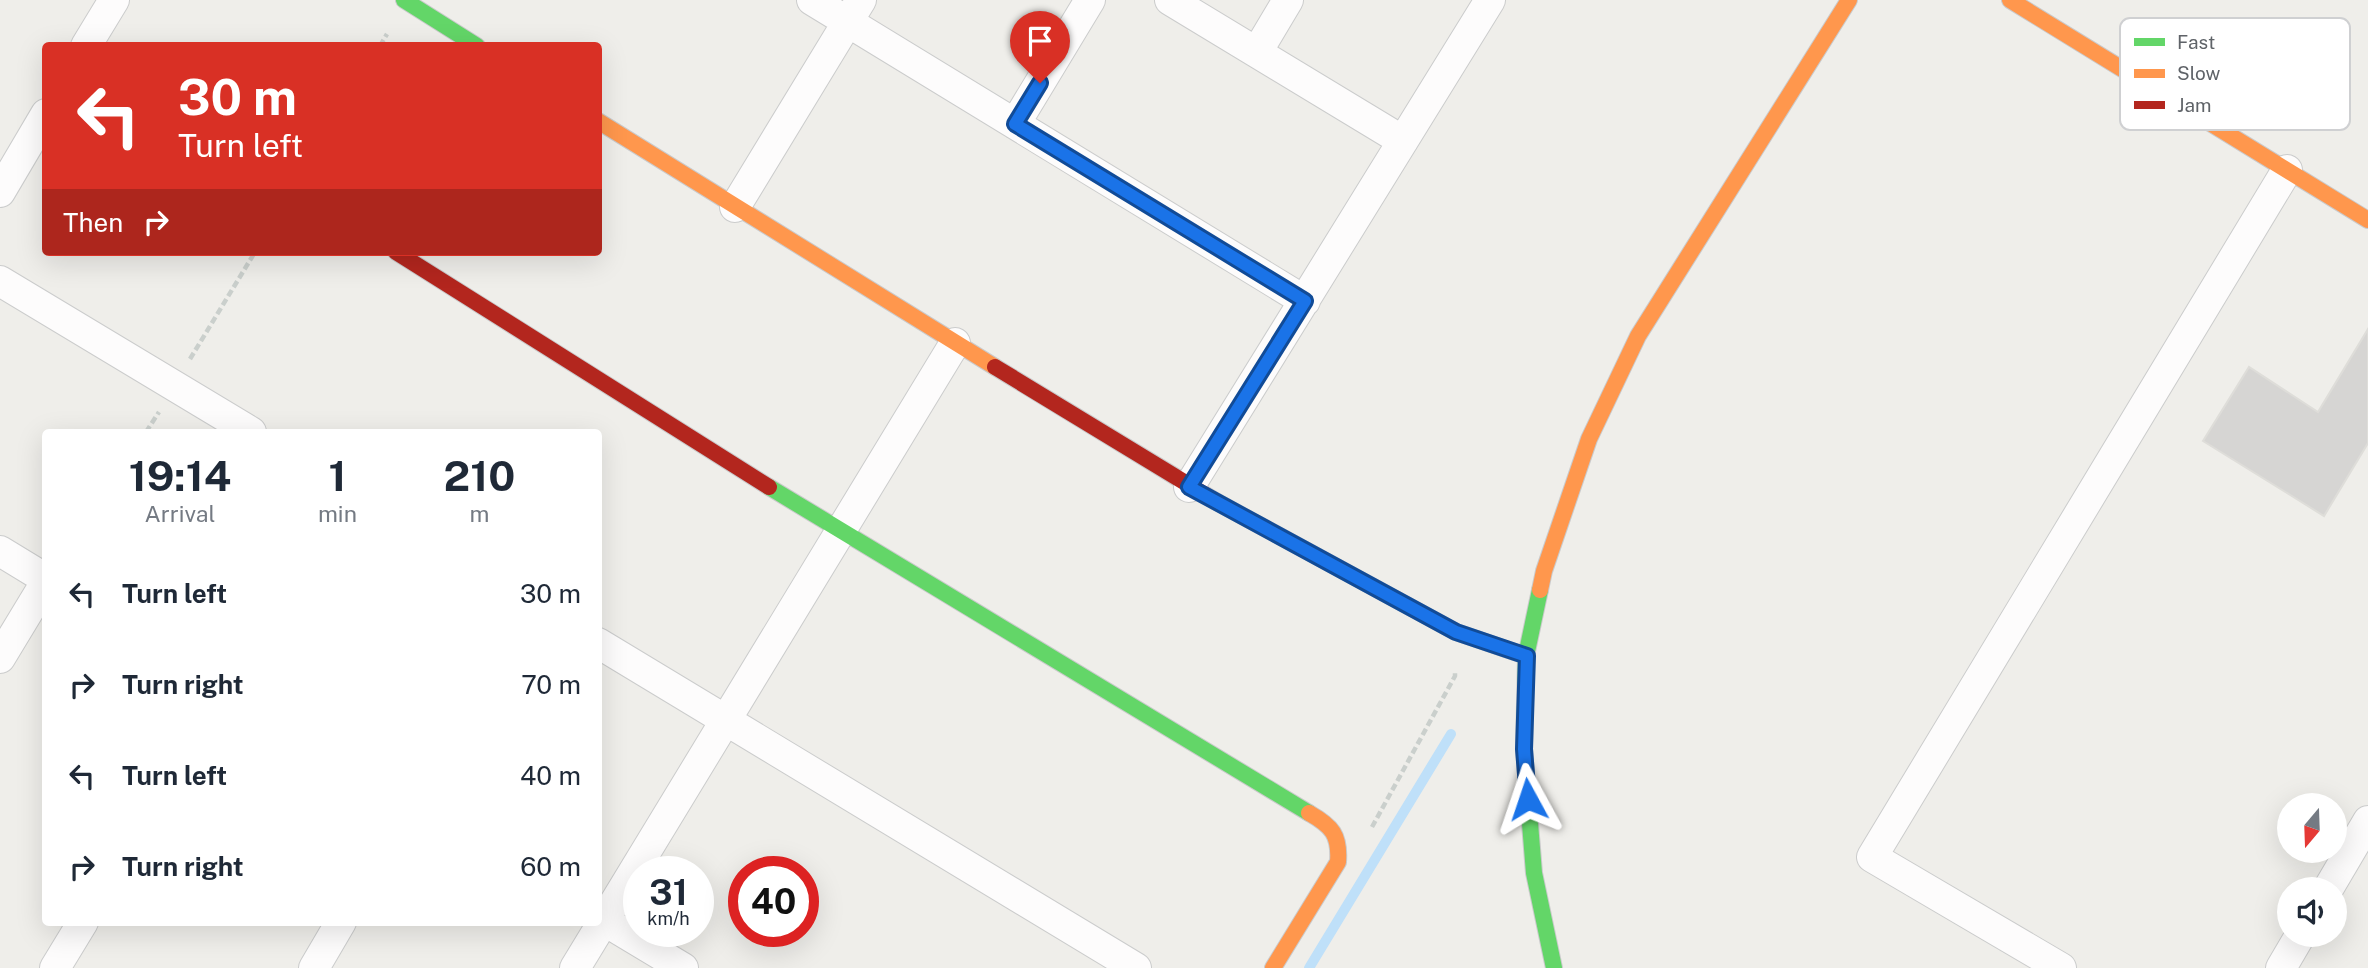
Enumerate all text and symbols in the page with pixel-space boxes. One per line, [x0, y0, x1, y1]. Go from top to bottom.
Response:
pin [1010, 11, 1070, 83]
legend [2120, 18, 2350, 130]
icon: arrive [1021, 22, 1059, 60]
text: Fast [2177, 31, 2215, 53]
text: Slow [2177, 62, 2221, 84]
text: 30 m [178, 68, 297, 126]
icon: left [63, 70, 154, 161]
text: Jam [2177, 94, 2211, 116]
text: Turn left [178, 127, 303, 164]
icon: right [137, 203, 175, 241]
text: Then [63, 207, 123, 238]
text: 19:14 [129, 451, 231, 500]
text: 1 [328, 451, 346, 500]
text: 210 [444, 451, 515, 500]
text: Arrival [144, 500, 215, 527]
text: min [318, 500, 357, 527]
text: m [470, 500, 489, 527]
icon: left [63, 575, 101, 613]
text: Turn left [122, 578, 227, 609]
text: 30 m [520, 578, 581, 609]
icon: right [63, 666, 101, 704]
text: Turn right [122, 669, 244, 700]
text: 70 m [521, 669, 581, 700]
icon: left [63, 757, 101, 795]
text: Turn left [122, 760, 227, 791]
text: 40 m [520, 760, 581, 791]
position arrow [1491, 762, 1565, 836]
north arrow [2277, 793, 2347, 863]
map controls [2277, 793, 2347, 947]
icon: right [63, 848, 101, 886]
text: Turn right [122, 851, 244, 882]
text: 60 m [520, 851, 581, 882]
speed limit sign: 40 [728, 856, 819, 947]
text: 31 [649, 872, 688, 913]
button: sound [2277, 877, 2347, 947]
text: km/h [647, 908, 690, 929]

